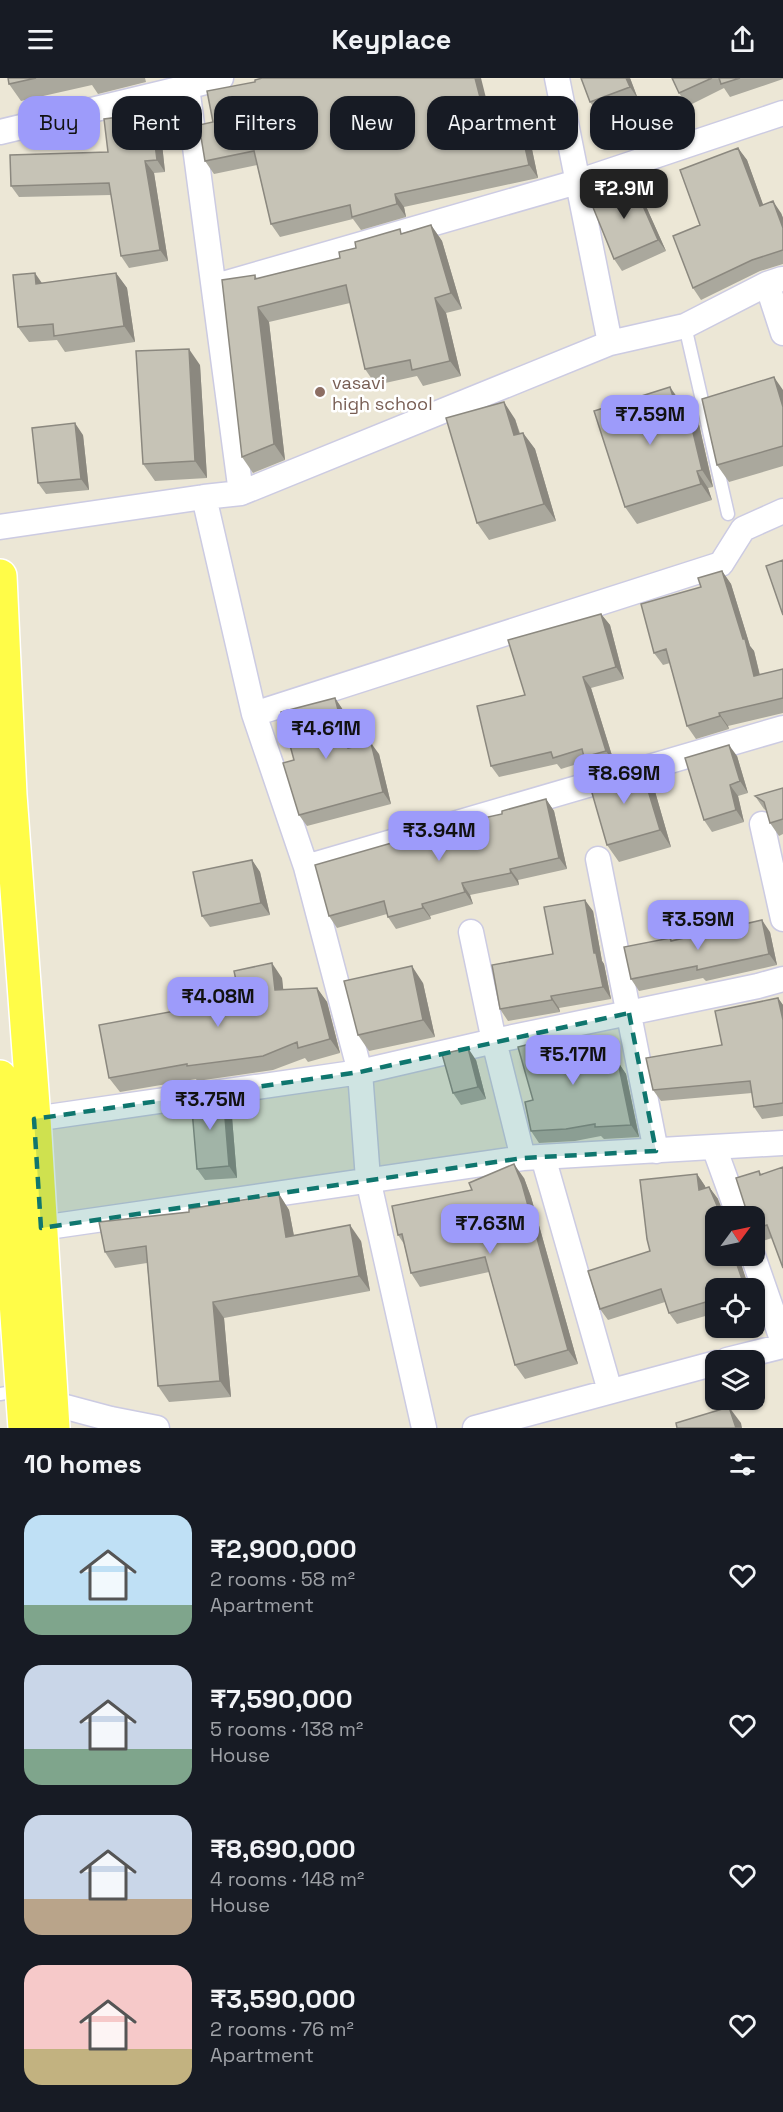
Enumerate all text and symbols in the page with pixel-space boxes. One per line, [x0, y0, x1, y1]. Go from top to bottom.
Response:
text: Keyplace [332, 22, 451, 57]
icon: menu [24, 23, 57, 56]
icon: share [726, 23, 759, 56]
chip: Buy [18, 96, 100, 150]
chip: Rent [112, 96, 202, 150]
chip: Filters [214, 96, 318, 150]
chip: New [330, 96, 415, 150]
chip: Apartment [427, 96, 578, 150]
chip: House [590, 96, 695, 150]
pin: ₹2.9M [582, 169, 666, 220]
text: ₹2.9M [594, 175, 654, 201]
place label: vasavi high school [332, 371, 433, 415]
marker: vasavi high school [313, 385, 327, 399]
pin: ₹7.59M [601, 395, 699, 446]
text: ₹7.59M [615, 401, 685, 427]
pin: ₹4.61M [277, 709, 375, 760]
text: ₹4.61M [291, 715, 361, 741]
pin: ₹8.69M [575, 754, 673, 805]
text: ₹8.69M [588, 760, 660, 786]
pin: ₹3.94M [390, 811, 488, 862]
text: ₹3.94M [402, 817, 476, 843]
pin: ₹3.59M [649, 900, 747, 951]
text: ₹3.59M [662, 906, 734, 932]
pin: ₹4.08M [169, 977, 267, 1028]
text: ₹4.08M [181, 983, 255, 1009]
pin: ₹5.17M [524, 1035, 622, 1086]
text: ₹5.17M [539, 1041, 607, 1067]
pin: ₹3.75M [161, 1080, 259, 1131]
text: ₹3.75M [175, 1086, 245, 1112]
pin: ₹7.63M [441, 1204, 539, 1255]
north arrow [705, 1206, 765, 1266]
map controls [705, 1206, 765, 1410]
text: ₹7.63M [455, 1210, 525, 1236]
button: locate [705, 1278, 765, 1338]
button: layers [705, 1350, 765, 1410]
text: 10 homes [24, 1447, 142, 1481]
icon: filters [726, 1448, 759, 1481]
text: ₹2,900,000 [210, 1532, 357, 1566]
icon: home [72, 1539, 144, 1611]
icon: heart [726, 1559, 759, 1592]
text: 2 rooms · 58 m² [210, 1566, 355, 1592]
text: Apartment [210, 1592, 314, 1618]
text: ₹7,590,000 [210, 1682, 353, 1716]
icon: home [72, 1689, 144, 1761]
icon: heart [726, 1709, 759, 1742]
text: 5 rooms · 138 m² [210, 1716, 363, 1742]
text: House [210, 1742, 270, 1768]
text: ₹8,690,000 [210, 1832, 356, 1866]
icon: home [72, 1839, 144, 1911]
icon: heart [726, 1859, 759, 1892]
text: 4 rooms · 148 m² [210, 1866, 364, 1892]
text: House [210, 1892, 270, 1918]
text: ₹3,590,000 [210, 1982, 356, 2016]
icon: home [72, 1989, 144, 2061]
icon: heart [726, 2009, 759, 2042]
text: 2 rooms · 76 m² [210, 2016, 354, 2042]
text: Apartment [210, 2042, 314, 2068]

